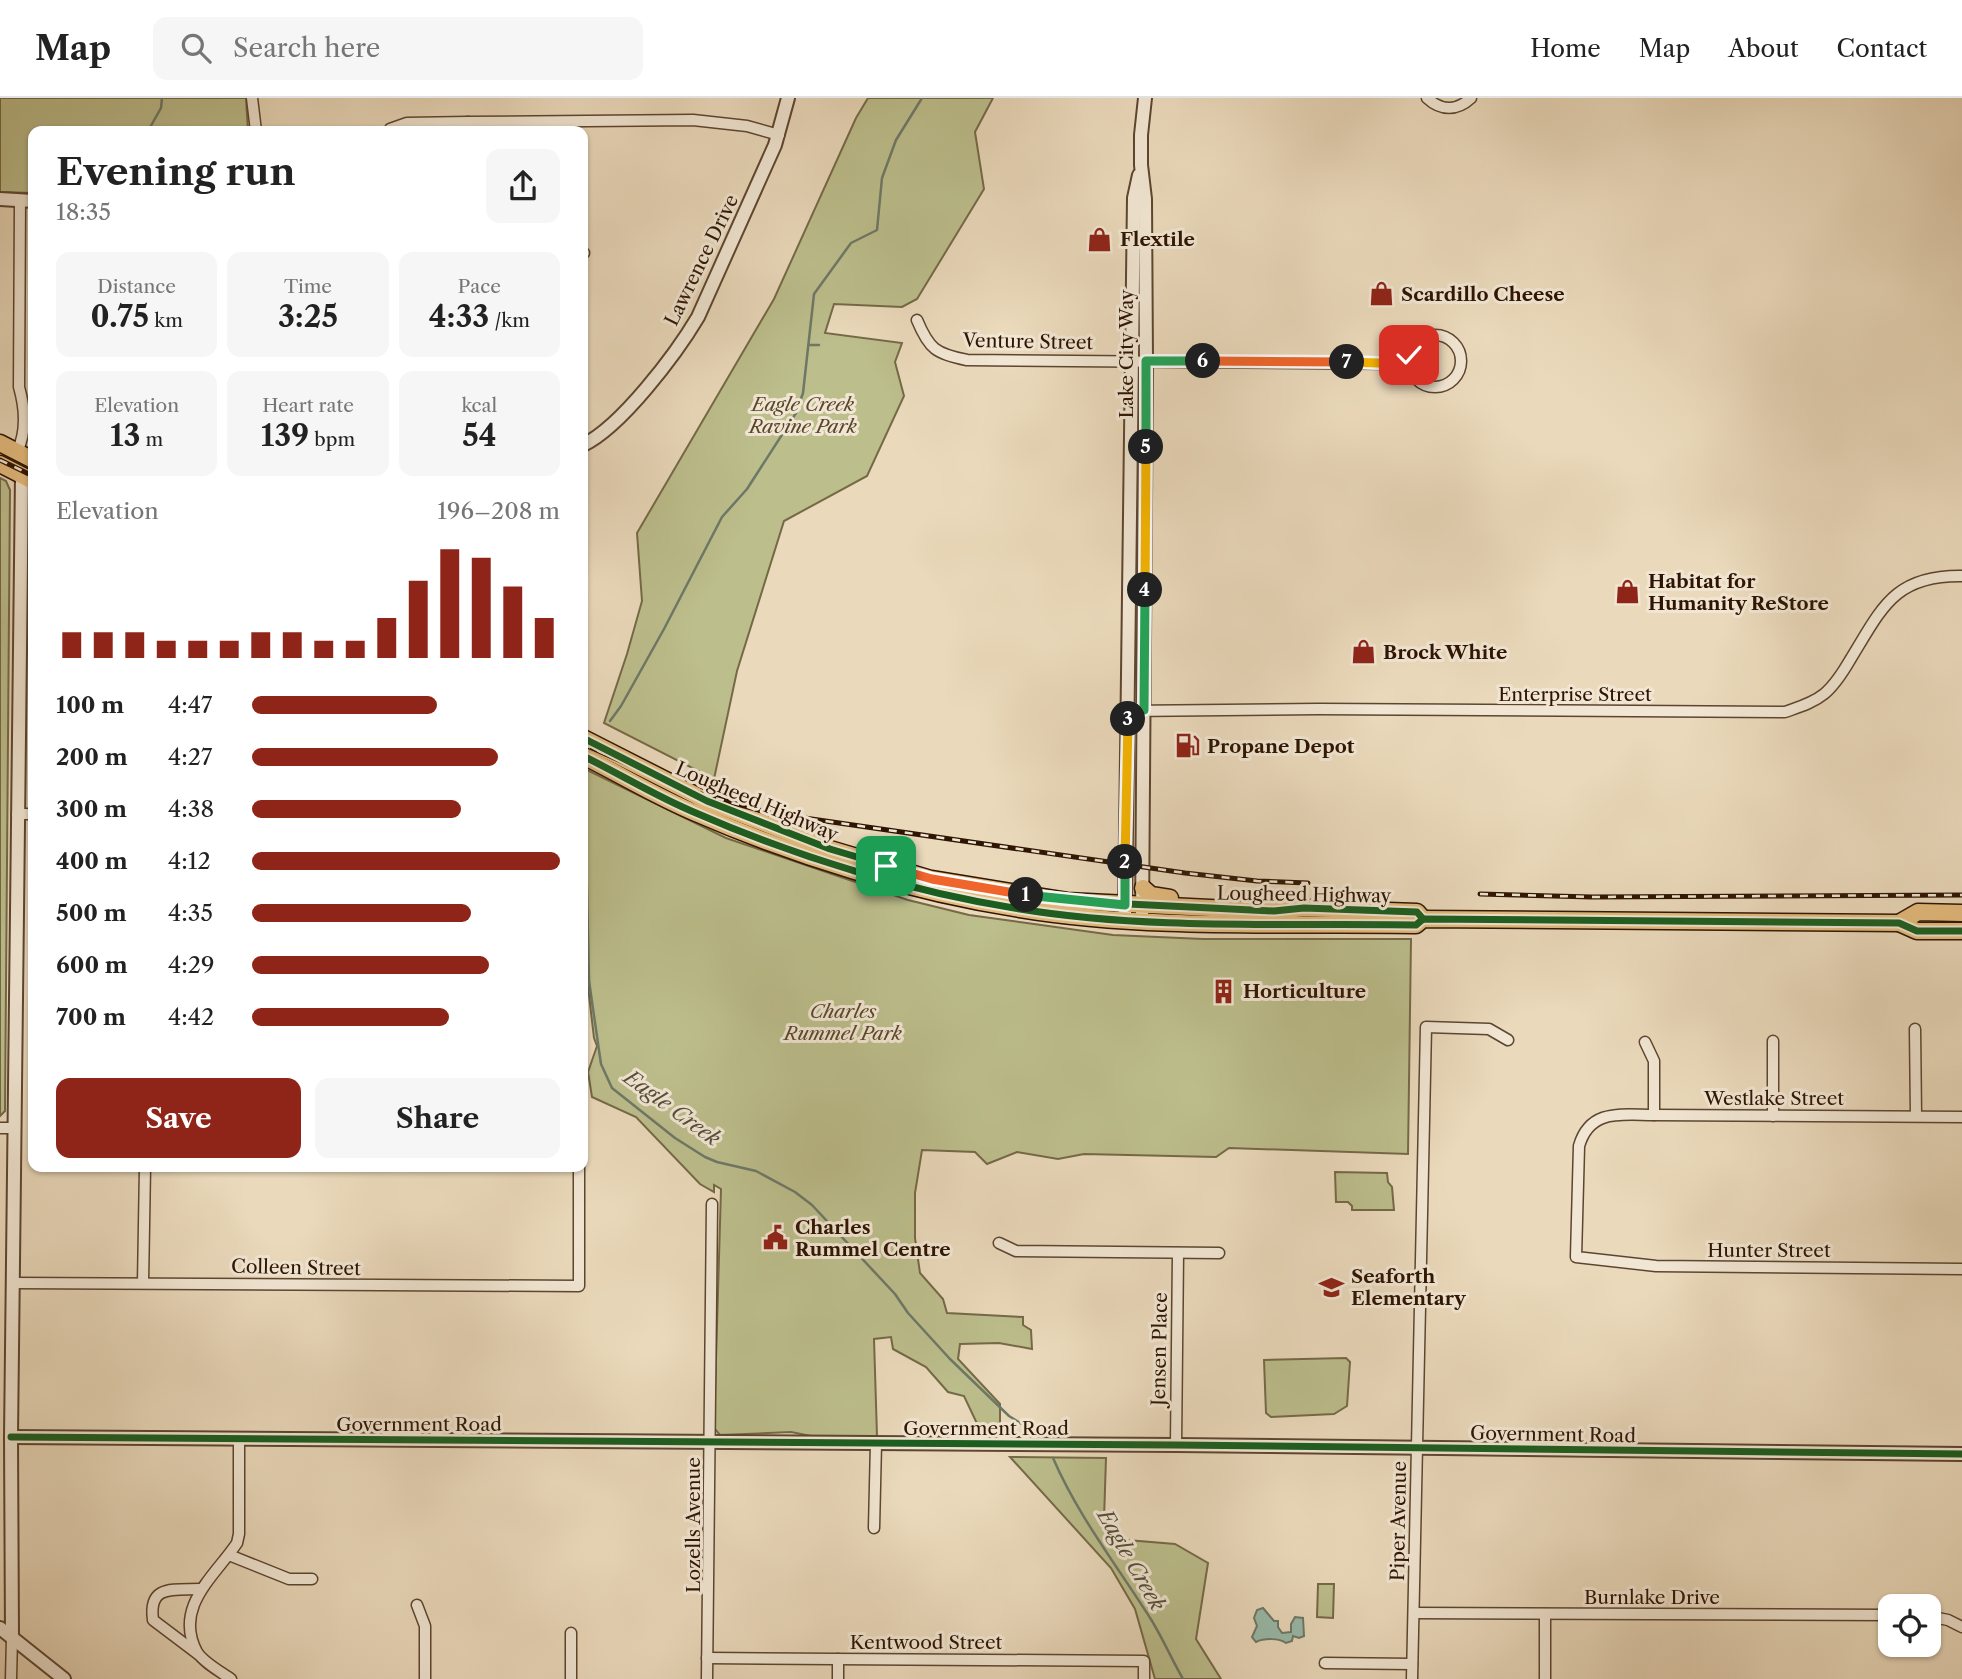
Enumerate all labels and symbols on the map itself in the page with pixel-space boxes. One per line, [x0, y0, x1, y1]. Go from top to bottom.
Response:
street label: Lawrence Drive [660, 191, 743, 330]
shop icon: Flextile [1086, 225, 1114, 253]
place label: Flextile [1120, 228, 1195, 251]
shop icon: Scardillo Cheese [1367, 280, 1395, 308]
place label: Scardillo Cheese [1401, 283, 1565, 306]
street label: Lake City Way [1115, 289, 1138, 419]
pin [1379, 325, 1439, 385]
street label: Venture Street [962, 329, 1094, 354]
pin: 6 [1186, 344, 1220, 378]
pin: 7 [1330, 344, 1364, 380]
park label: Eagle Creek Ravine Park [747, 393, 857, 438]
pin: 5 [1128, 430, 1164, 464]
place label: Habitat for Humanity ReStore [1648, 570, 1829, 615]
pin: 4 [1128, 573, 1162, 608]
shop icon: Habitat for Humanity ReStore [1614, 578, 1642, 606]
shop icon: Brock White [1349, 638, 1377, 666]
place label: Brock White [1383, 641, 1507, 664]
street label: Enterprise Street [1498, 683, 1652, 706]
pin: 3 [1110, 702, 1146, 736]
fuel station icon: Propane Depot [1173, 732, 1201, 760]
place label: Propane Depot [1207, 735, 1355, 758]
street label: Lougheed Highway [672, 757, 842, 846]
pin [856, 836, 916, 896]
pin: 2 [1108, 844, 1142, 880]
pin: 1 [1009, 878, 1044, 912]
street label: Lougheed Highway [1217, 881, 1392, 908]
building icon: Horticulture [1209, 977, 1237, 1005]
place label: Horticulture [1243, 980, 1366, 1003]
park label: Charles Rummel Park [782, 1000, 902, 1045]
water label: Eagle Creek [618, 1063, 725, 1151]
street label: Westlake Street [1703, 1087, 1844, 1110]
place label: Charles Rummel Centre [795, 1216, 951, 1261]
public building icon: Charles Rummel Centre [761, 1224, 789, 1252]
street label: Hunter Street [1707, 1239, 1831, 1262]
street label: Colleen Street [231, 1255, 361, 1280]
place label: Seaforth Elementary [1351, 1265, 1467, 1310]
school or university icon: Seaforth Elementary [1317, 1273, 1345, 1301]
street label: Jensen Place [1147, 1292, 1172, 1409]
street label: Government Road [336, 1413, 502, 1436]
street label: Government Road [903, 1417, 1069, 1440]
street label: Government Road [1470, 1422, 1636, 1447]
street label: Lozells Avenue [682, 1457, 705, 1593]
street label: Piper Avenue [1386, 1461, 1411, 1581]
water label: Eagle Creek [1091, 1503, 1171, 1615]
street label: Burnlake Drive [1584, 1586, 1720, 1609]
street label: Kentwood Street [850, 1631, 1003, 1654]

